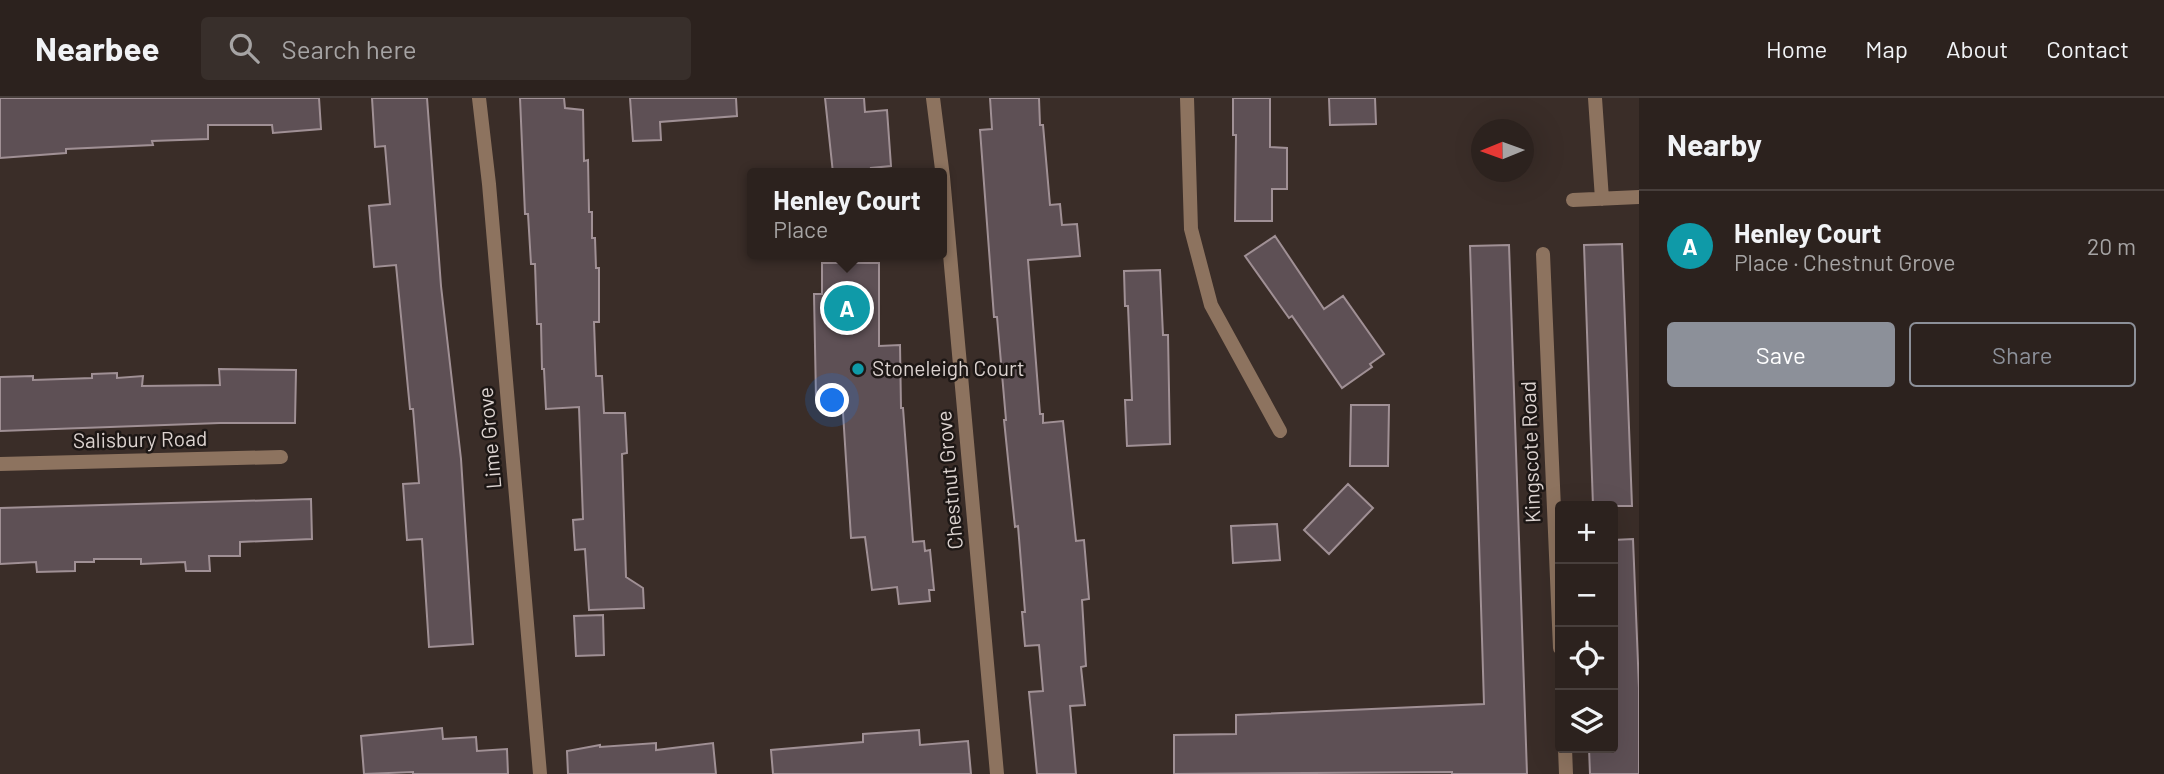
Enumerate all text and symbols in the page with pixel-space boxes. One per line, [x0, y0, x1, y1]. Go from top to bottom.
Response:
search box [201, 17, 691, 80]
text: Nearbee [35, 28, 159, 68]
icon: search [225, 29, 263, 67]
text: Search here [281, 33, 417, 64]
text: Home [1766, 34, 1827, 63]
text: Map [1865, 34, 1908, 63]
text: About [1946, 34, 2008, 63]
text: Contact [2046, 34, 2129, 63]
north arrow [1471, 119, 1534, 182]
text: Nearby [1667, 126, 1762, 162]
popup [747, 168, 947, 259]
text: Henley Court [773, 184, 921, 215]
text: Place [773, 215, 828, 243]
text: Henley Court [1734, 217, 1881, 248]
text: A [1682, 232, 1698, 260]
text: 20 m [2087, 232, 2136, 260]
text: Place · Chestnut Grove [1734, 248, 1955, 276]
pin: A [824, 282, 870, 334]
button: Save [1667, 322, 1895, 387]
button: Share [1909, 322, 2136, 387]
place label: Stoneleigh Court [872, 355, 1025, 380]
marker: Stoneleigh Court [850, 361, 866, 377]
street label: Kingscote Road [1515, 381, 1544, 523]
your location [815, 383, 849, 417]
street label: Lime Grove [472, 386, 505, 490]
street label: Chestnut Grove [930, 410, 967, 551]
street label: Salisbury Road [73, 425, 207, 452]
map controls [1555, 501, 1618, 753]
button: + [1555, 501, 1618, 564]
button: − [1555, 564, 1618, 627]
button: locate [1555, 627, 1618, 690]
button: layers [1555, 690, 1618, 753]

